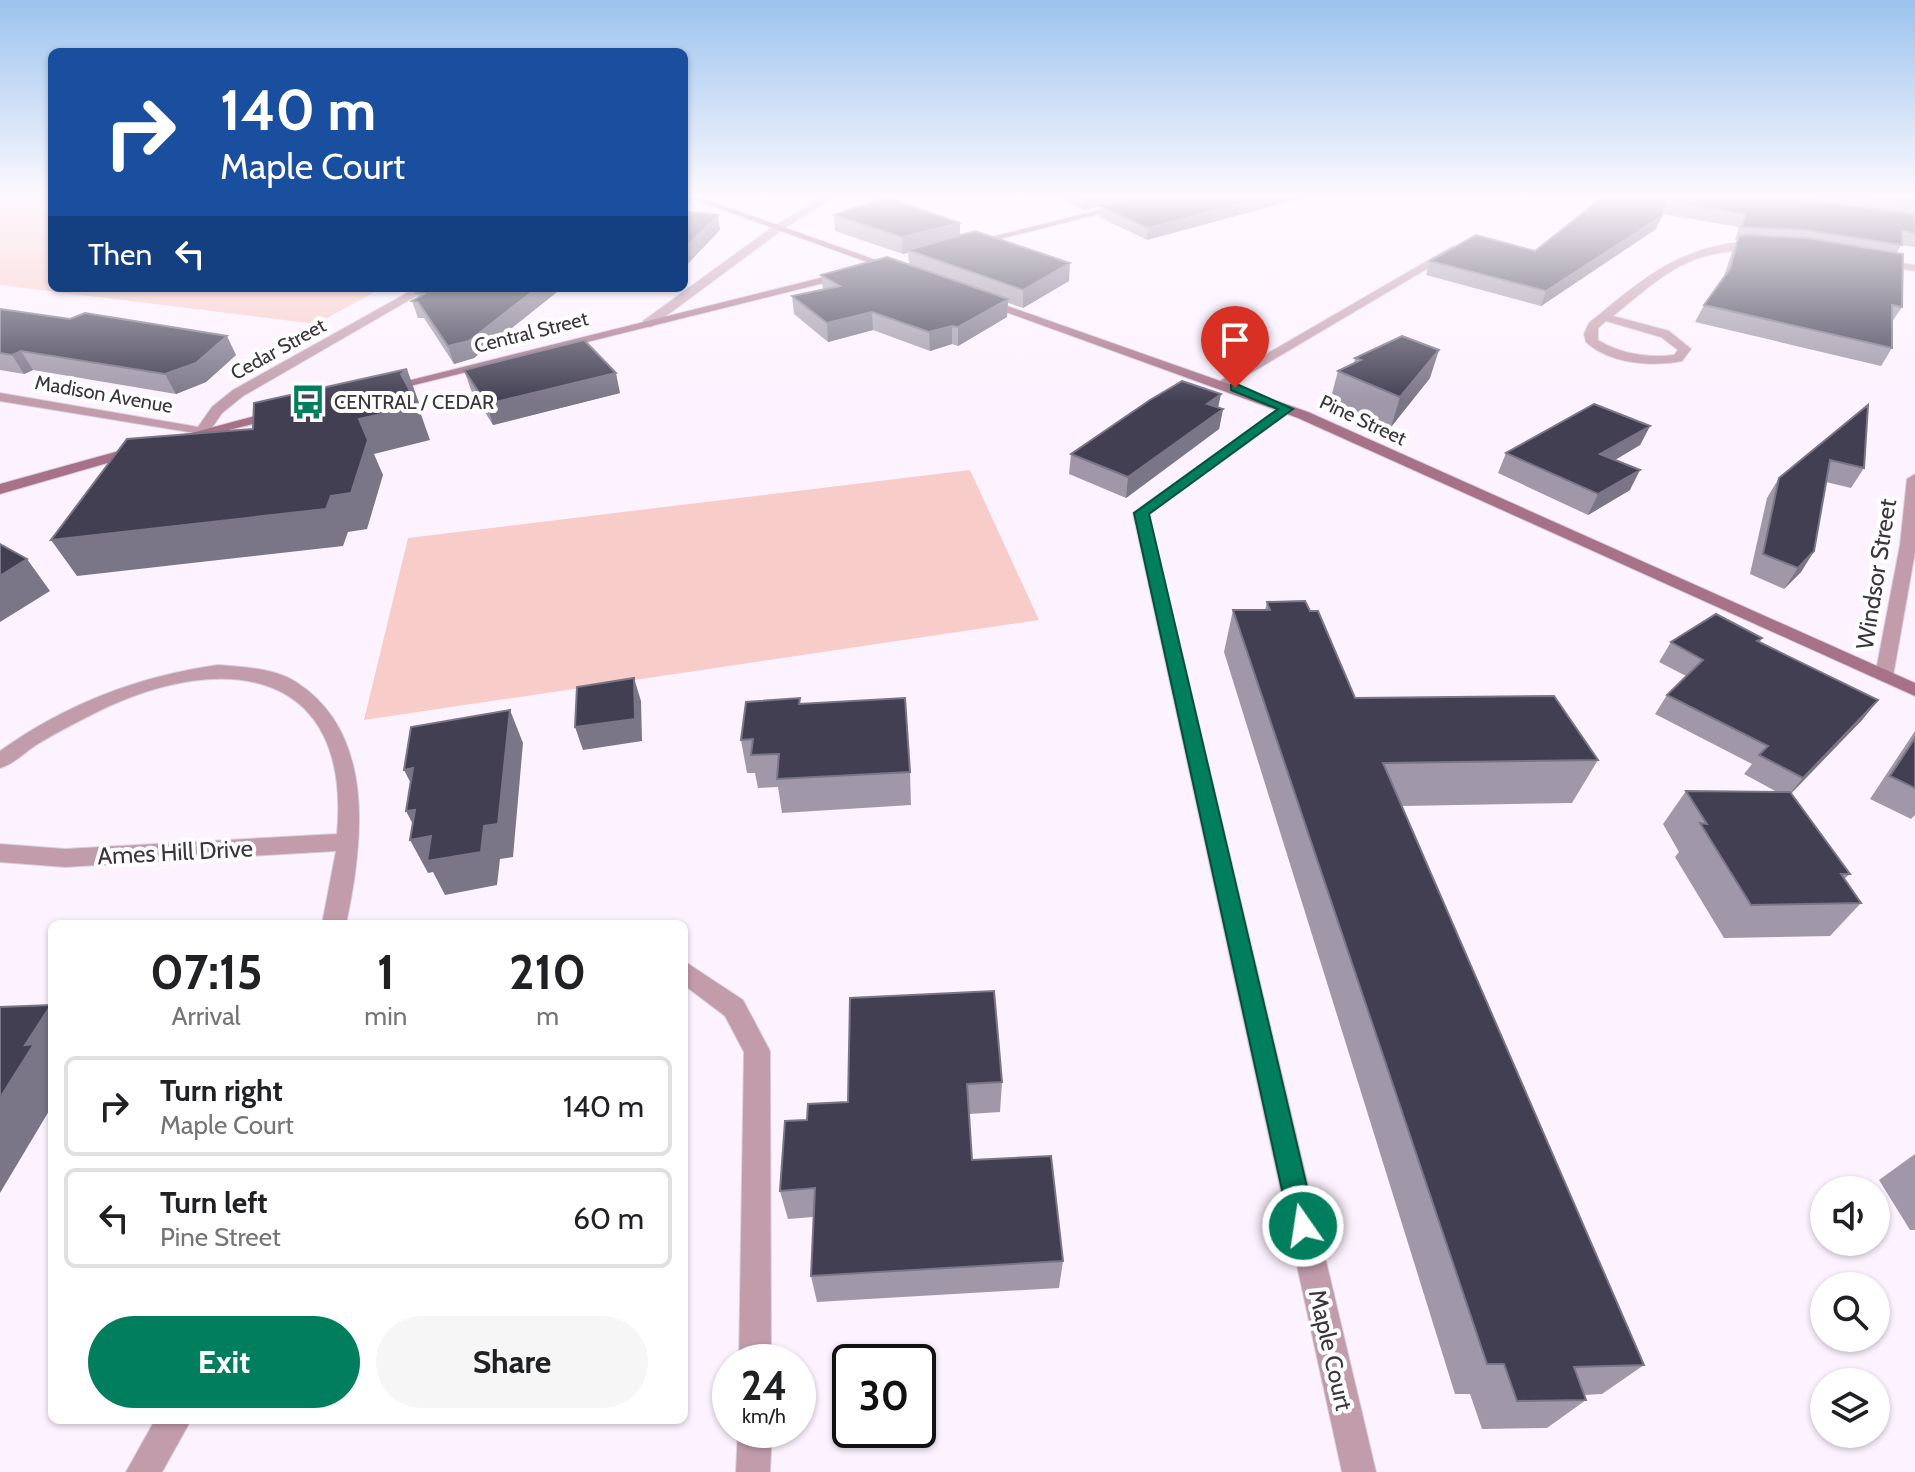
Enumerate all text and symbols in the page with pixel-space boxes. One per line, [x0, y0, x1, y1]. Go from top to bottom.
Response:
text: 140 m [220, 76, 376, 144]
icon: right [88, 80, 192, 184]
text: Maple Court [220, 144, 405, 188]
icon: left [168, 232, 212, 276]
text: Then [88, 236, 152, 273]
street label: Central Street [472, 306, 591, 358]
pin [1201, 306, 1269, 388]
street label: Cedar Street [226, 313, 330, 385]
icon: arrive [1213, 318, 1257, 362]
street label: Madison Avenue [33, 370, 175, 418]
bus stop icon: CENTRAL / CEDAR [289, 383, 327, 421]
street label: Pine Street [1316, 389, 1410, 451]
place label: CENTRAL / CEDAR [334, 390, 494, 414]
street label: Windsor Street [1850, 497, 1902, 651]
street label: Ames Hill Drive [96, 833, 254, 871]
text: 07:15 [150, 943, 262, 1001]
text: 1 [377, 943, 395, 1001]
text: 210 [509, 943, 586, 1001]
text: Arrival [172, 1000, 241, 1032]
text: min [364, 1000, 407, 1032]
text: m [536, 1000, 559, 1032]
text: Turn right [160, 1072, 283, 1109]
icon: right [92, 1084, 136, 1128]
text: 140 m [563, 1088, 644, 1125]
text: Maple Court [160, 1109, 294, 1141]
map controls [1810, 1176, 1890, 1448]
button: sound [1810, 1176, 1890, 1256]
text: Turn left [160, 1184, 268, 1221]
position arrow [1261, 1184, 1345, 1268]
icon: left [92, 1196, 136, 1240]
text: 60 m [573, 1200, 644, 1237]
text: Pine Street [160, 1221, 281, 1253]
button: search [1810, 1272, 1890, 1352]
street label: Maple Court [1303, 1287, 1359, 1413]
button: Exit [88, 1316, 360, 1408]
button: Share [376, 1316, 648, 1408]
speed limit sign: 30 [832, 1344, 936, 1448]
text: 24 [741, 1361, 787, 1410]
button: layers [1810, 1368, 1890, 1448]
text: km/h [742, 1404, 786, 1428]

